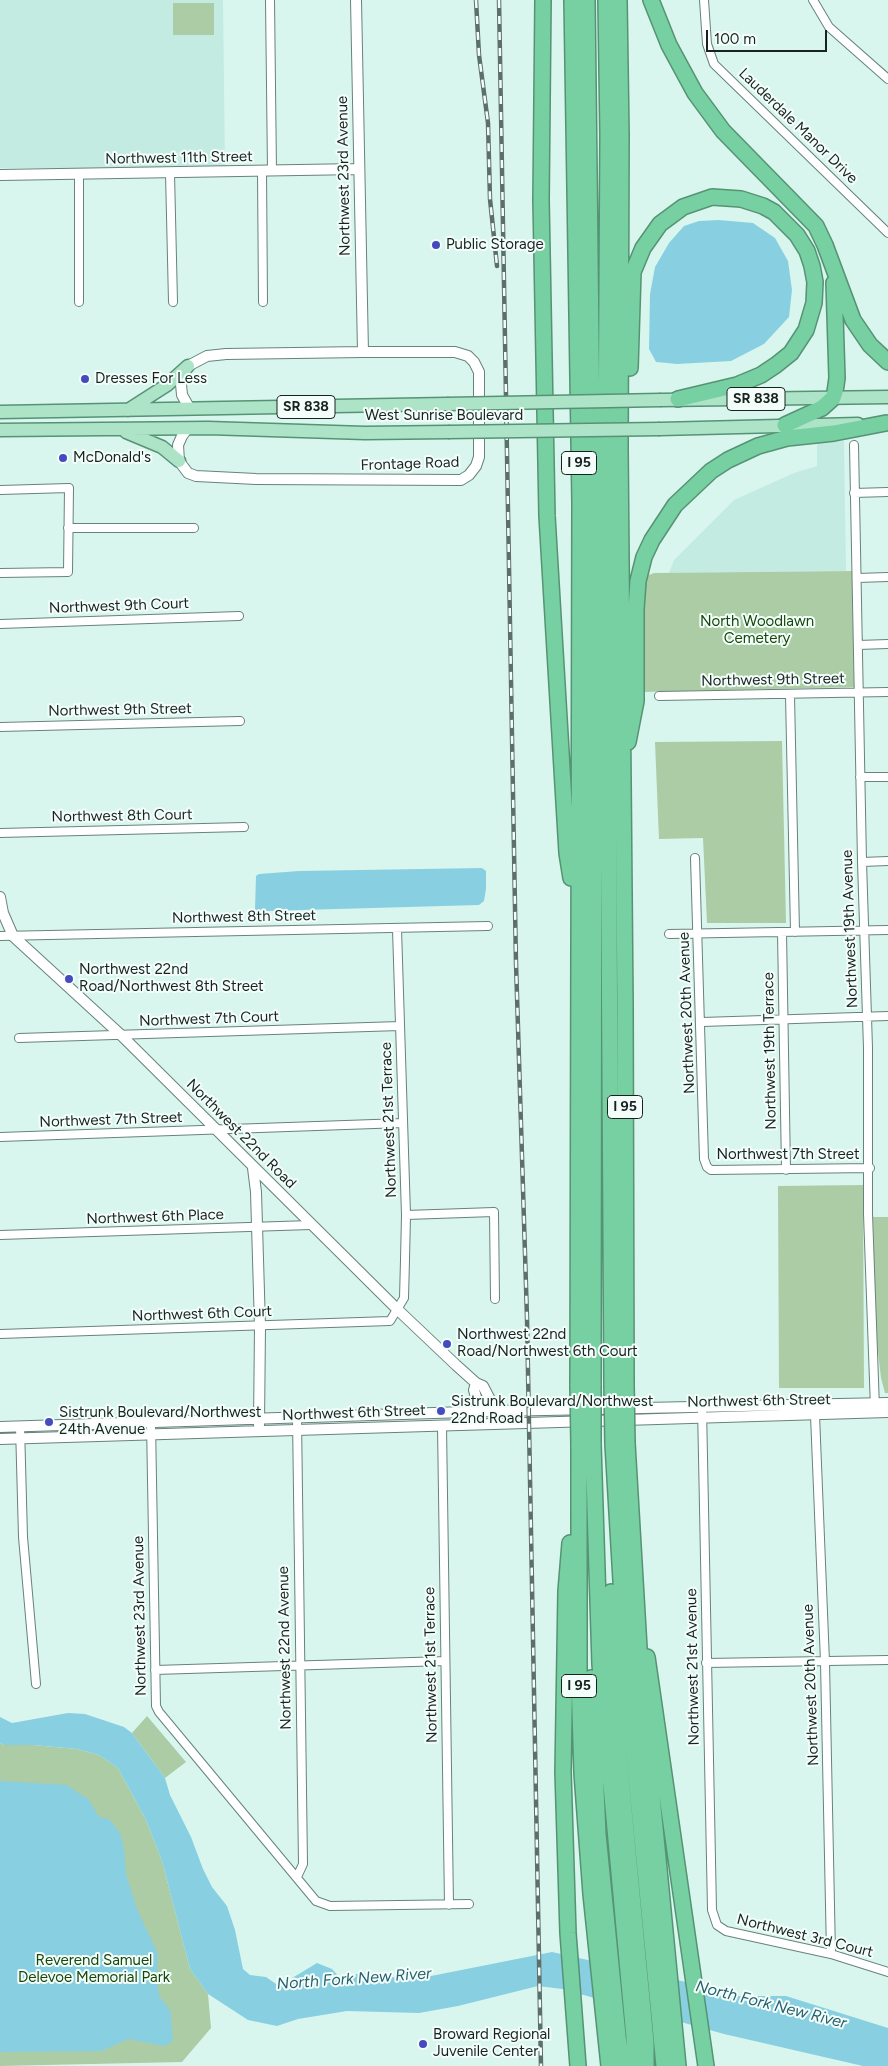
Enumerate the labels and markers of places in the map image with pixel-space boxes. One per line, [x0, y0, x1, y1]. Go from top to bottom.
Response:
place label: Public Storage [446, 236, 544, 254]
marker: Public Storage [430, 239, 442, 251]
place label: Dresses For Less [95, 370, 207, 388]
marker: Dresses For Less [79, 373, 91, 385]
place label: McDonald's [73, 449, 151, 467]
marker: McDonald's [57, 452, 69, 464]
place label: Northwest 22nd Road/Northwest 8th Street [79, 961, 264, 996]
marker: Northwest 22nd Road/Northwest 8th Street [63, 973, 75, 985]
place label: Northwest 22nd Road/Northwest 6th Court [457, 1326, 638, 1361]
marker: Northwest 22nd Road/Northwest 6th Court [441, 1338, 453, 1350]
place label: Sistrunk Boulevard/Northwest 22nd Road [451, 1393, 653, 1428]
place label: Sistrunk Boulevard/Northwest 24th Avenue [59, 1404, 261, 1439]
marker: Sistrunk Boulevard/Northwest 22nd Road [435, 1405, 447, 1417]
marker: Sistrunk Boulevard/Northwest 24th Avenue [43, 1416, 55, 1428]
place label: Broward Regional Juvenile Center [433, 2026, 550, 2061]
marker: Broward Regional Juvenile Center [417, 2038, 429, 2050]

